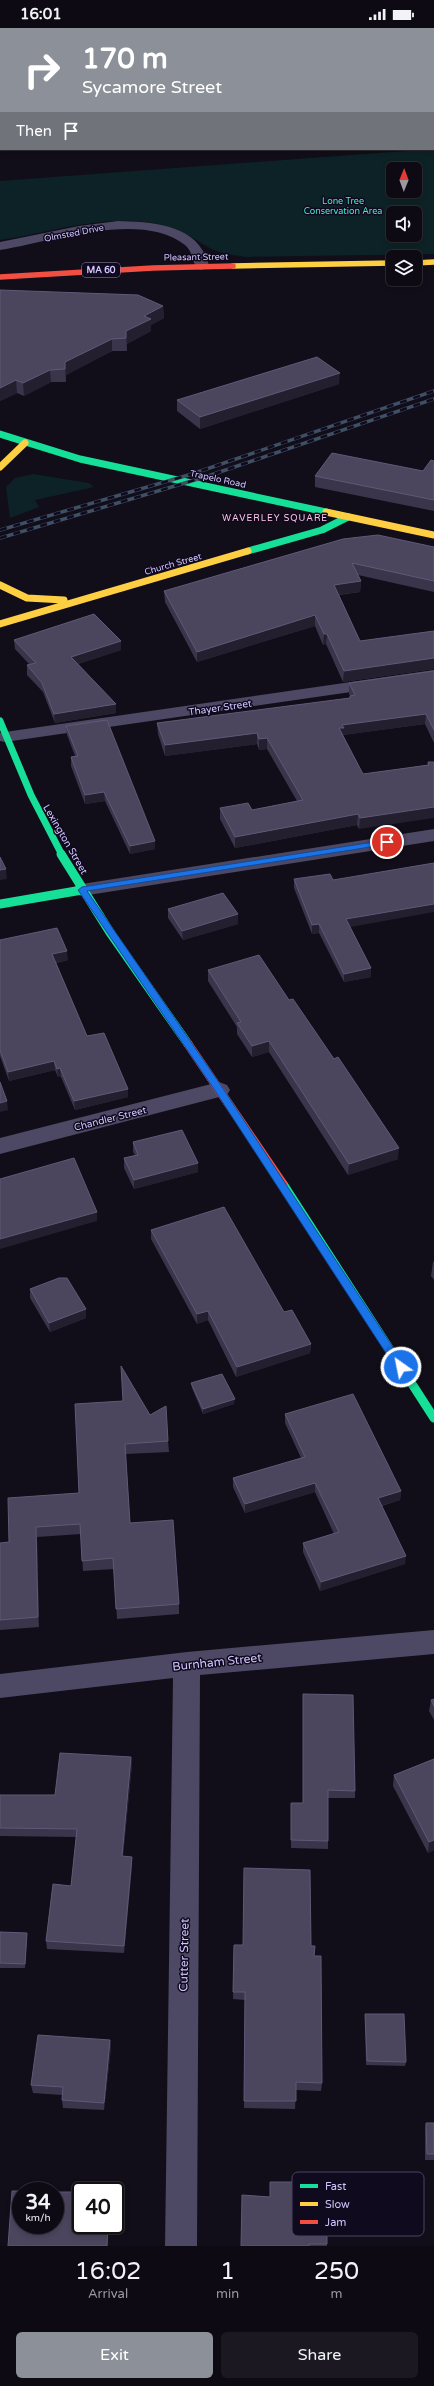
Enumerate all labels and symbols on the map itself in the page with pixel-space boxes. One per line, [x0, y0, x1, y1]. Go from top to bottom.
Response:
north arrow [386, 162, 422, 198]
park label: Lone Tree Conservation Area [304, 196, 382, 217]
street label: Olmsted Drive [43, 222, 105, 245]
street label: Pleasant Street [164, 251, 229, 264]
road number: MA 60 [82, 263, 120, 277]
street label: Trapelo Road [189, 468, 247, 491]
district label: WAVERLEY SQUARE [222, 513, 328, 524]
street label: Church Street [143, 551, 203, 578]
street label: Thayer Street [188, 698, 253, 718]
street label: Lexington Street [40, 802, 90, 877]
pin [370, 825, 404, 859]
street label: Chandler Street [73, 1104, 148, 1134]
position arrow [380, 1346, 422, 1388]
street label: Burnham Street [172, 1650, 263, 1674]
street label: Cutter Street [176, 1918, 192, 1992]
legend [292, 2172, 424, 2236]
text: Fast [325, 2180, 346, 2193]
speed limit sign: 40 [72, 2182, 124, 2234]
text: Slow [325, 2198, 350, 2211]
text: Jam [325, 2216, 346, 2229]

